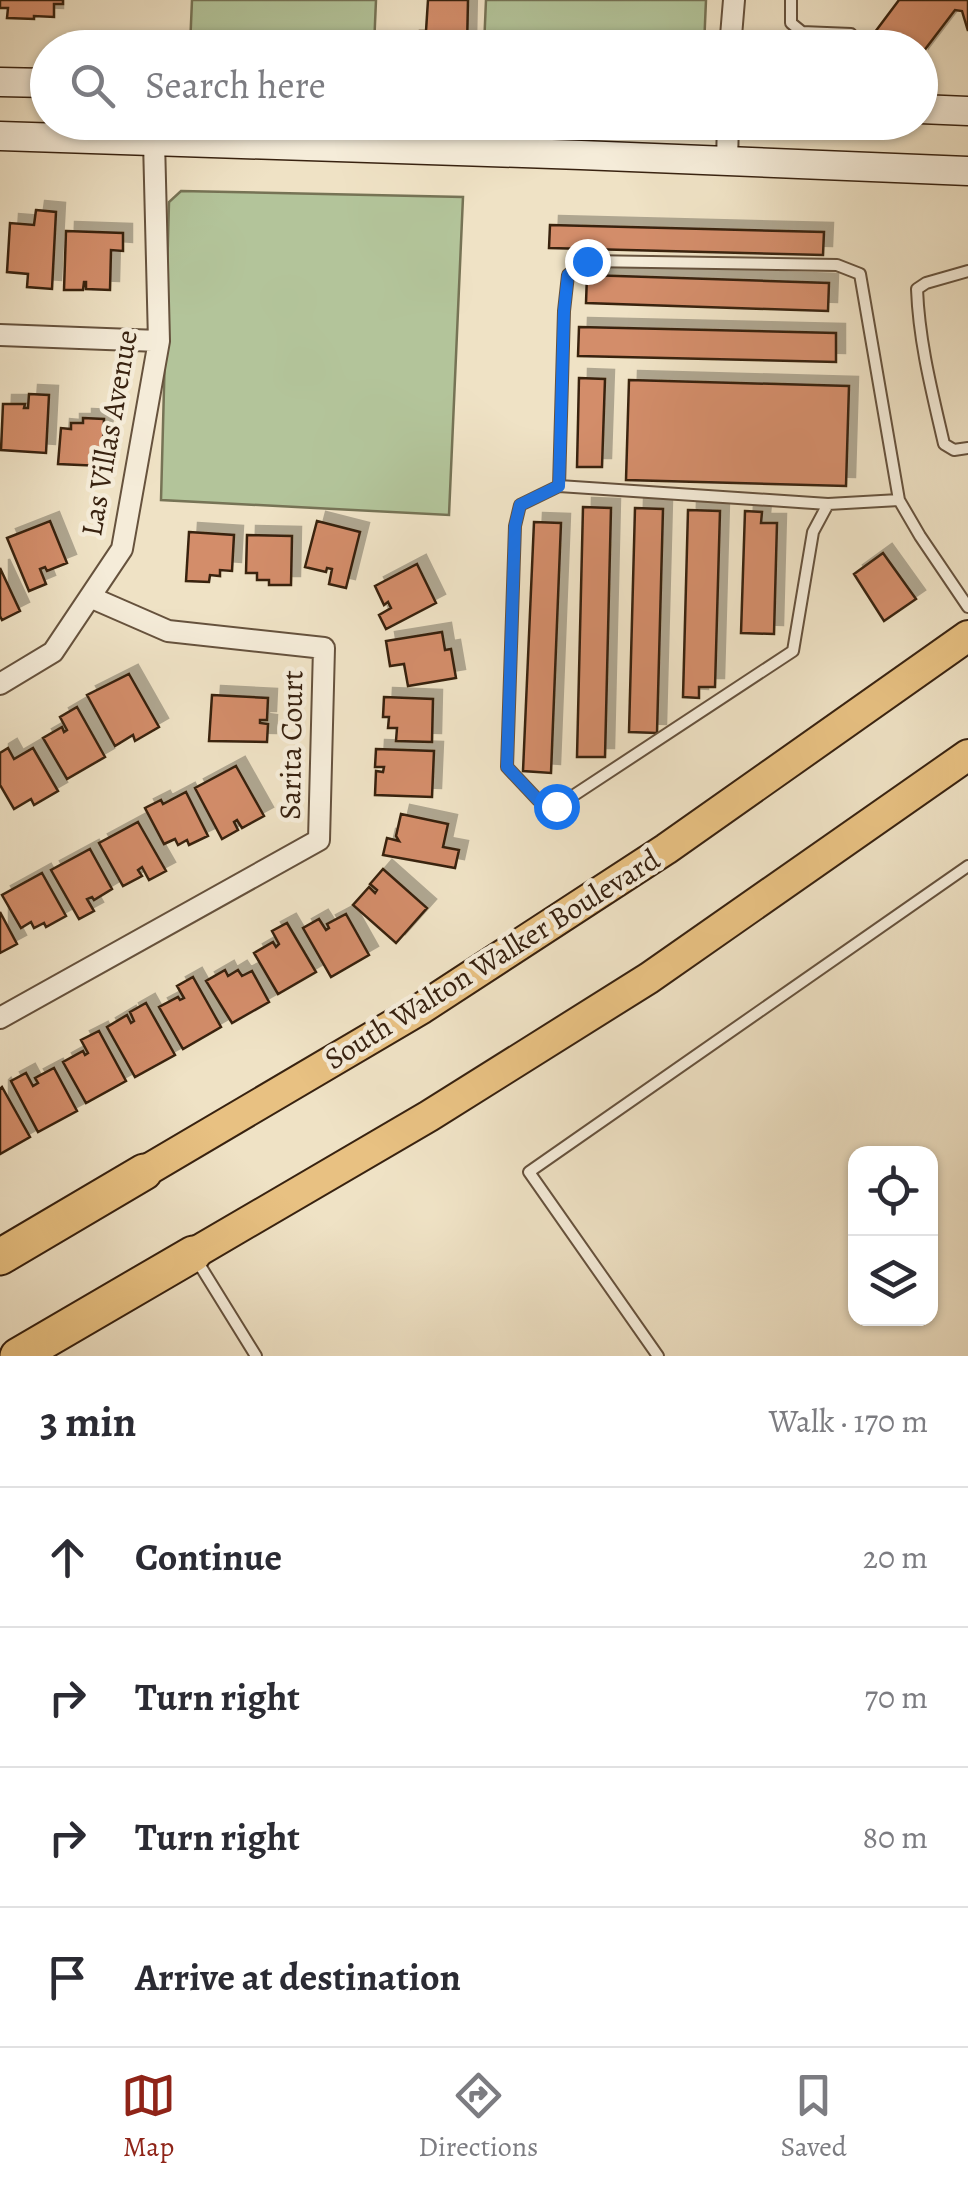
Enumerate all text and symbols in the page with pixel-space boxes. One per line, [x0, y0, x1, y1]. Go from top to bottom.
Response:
search box [30, 30, 938, 140]
icon: search [65, 58, 120, 113]
text: Search here [145, 59, 326, 111]
route end [565, 239, 611, 285]
street label: Las Villas Avenue [71, 327, 147, 539]
street label: Sarita Court [270, 670, 312, 820]
route start [534, 784, 580, 830]
street label: South Walton Walker Boulevard [317, 839, 668, 1079]
map controls [848, 1146, 938, 1326]
button: locate [848, 1146, 938, 1236]
button: layers [848, 1236, 938, 1326]
text: 3 min [40, 1393, 136, 1450]
text: Walk · 170 m [769, 1399, 928, 1443]
icon: ahead [40, 1530, 95, 1585]
text: Continue [135, 1531, 282, 1583]
text: 20 m [863, 1535, 928, 1579]
icon: right [40, 1670, 95, 1725]
text: Turn right [135, 1671, 300, 1723]
text: 70 m [865, 1675, 928, 1719]
icon: right [40, 1810, 95, 1865]
text: Turn right [135, 1811, 300, 1863]
text: 80 m [862, 1815, 928, 1859]
icon: arrive [40, 1950, 95, 2005]
text: Arrive at destination [135, 1951, 461, 2003]
tab: Map [121, 2068, 176, 2166]
tab: Directions [418, 2068, 538, 2166]
tab: Saved [781, 2068, 847, 2166]

